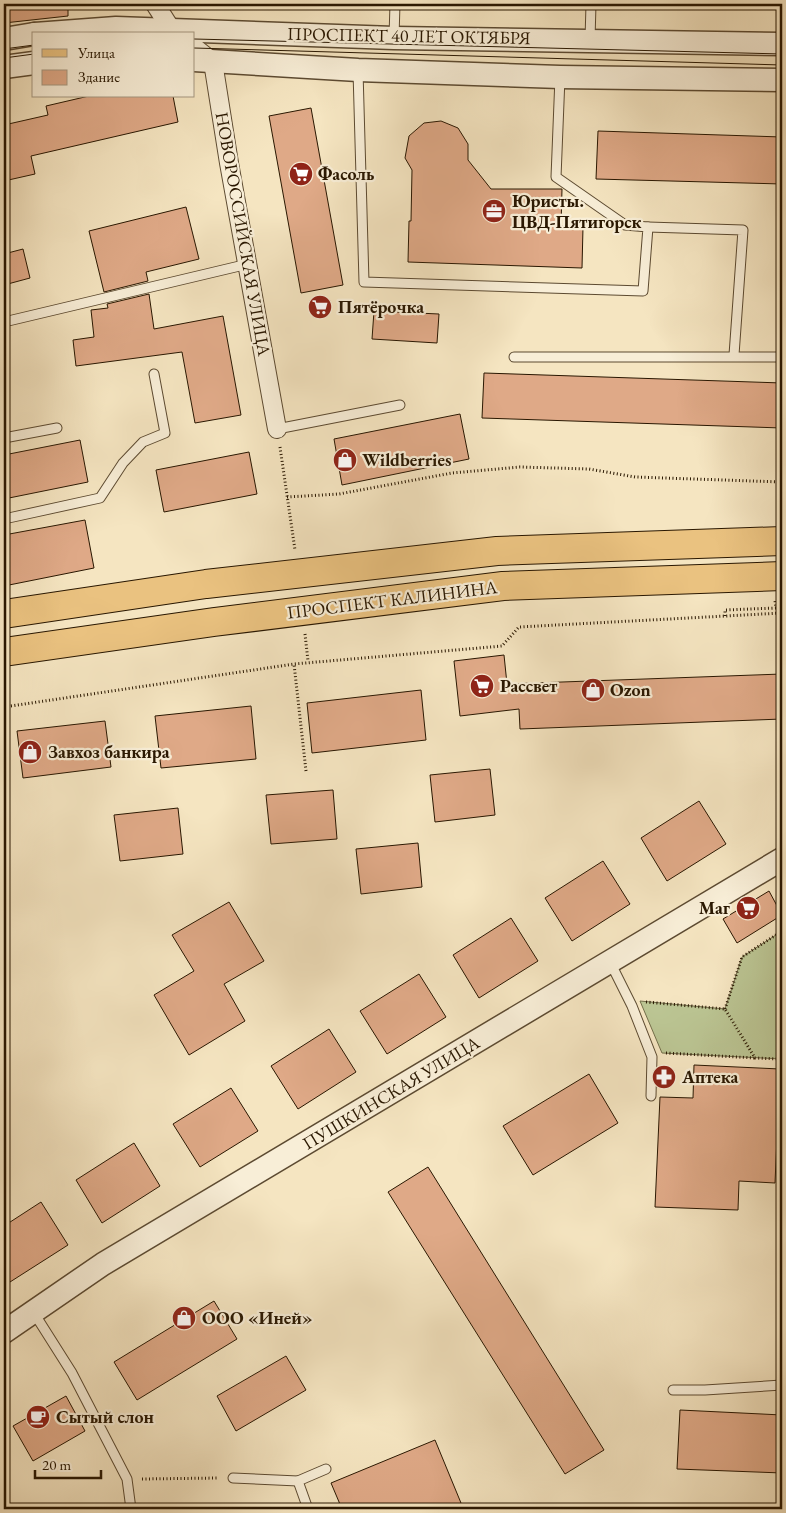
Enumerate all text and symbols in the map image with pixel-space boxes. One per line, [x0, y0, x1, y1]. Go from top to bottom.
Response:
street label: ПРОСПЕКТ 40 ЛЕТ ОКТЯБРЯ [287, 22, 531, 49]
legend [32, 32, 195, 98]
text: Улица [77, 43, 115, 62]
text: Здание [78, 67, 120, 86]
street label: НОВОРОССИЙСКАЯ УЛИЦА [211, 110, 276, 358]
supermarket icon: Фасоль [288, 161, 314, 187]
place label: Фасоль [318, 162, 374, 185]
place label: Юристы. ЦВД-Пятигорск [512, 189, 642, 233]
office icon: Юристы. ЦВД-Пятигорск [481, 198, 507, 224]
supermarket icon: Пятёрочка [307, 294, 333, 320]
place label: Пятёрочка [338, 295, 424, 318]
shop icon: Wildberries [332, 447, 358, 473]
place label: Wildberries [362, 448, 451, 471]
street label: ПРОСПЕКТ КАЛИНИНА [285, 575, 499, 624]
supermarket icon: Рассвет [469, 673, 495, 699]
place label: Рассвет [500, 674, 557, 697]
shop icon: Ozon [580, 677, 606, 703]
place label: Ozon [610, 678, 651, 701]
shop icon: Завхоз банкира [17, 739, 43, 765]
place label: Завхоз банкира [48, 740, 170, 763]
supermarket icon: Маг [735, 895, 761, 921]
place label: Маг [699, 896, 730, 919]
street label: ПУШКИНСКАЯ УЛИЦА [298, 1030, 484, 1155]
pharmacy icon: Аптека [651, 1064, 677, 1090]
place label: Аптека [681, 1065, 738, 1088]
shop icon: ООО «Иней» [171, 1305, 197, 1331]
place label: ООО «Иней» [202, 1306, 312, 1329]
cafe icon: Сытый слон [25, 1404, 51, 1430]
place label: Сытый слон [56, 1405, 155, 1428]
scale bar [35, 1448, 101, 1480]
text: 20 m [42, 1455, 71, 1474]

